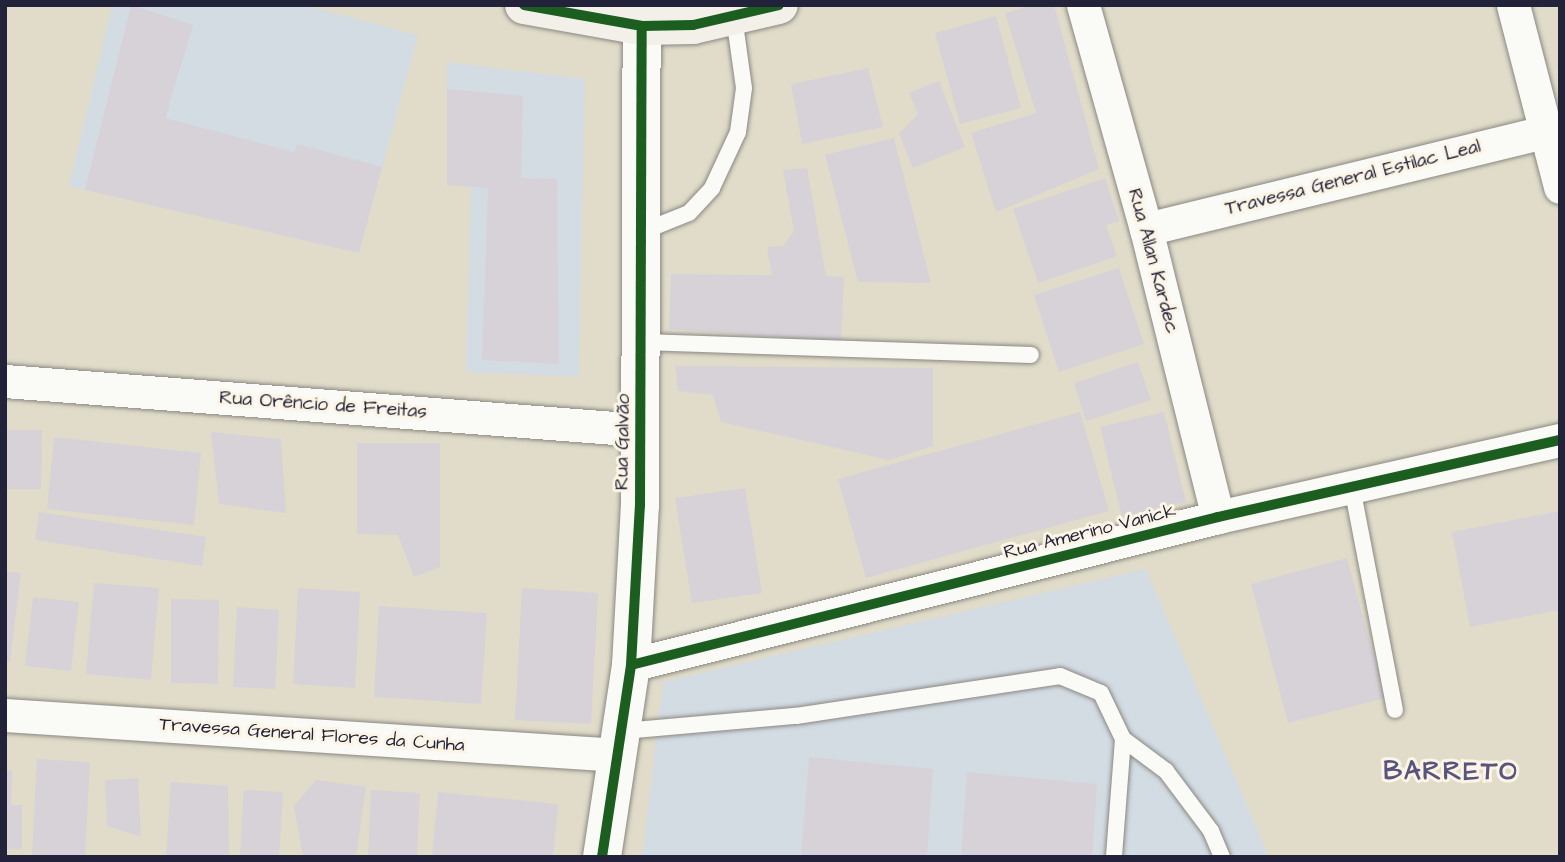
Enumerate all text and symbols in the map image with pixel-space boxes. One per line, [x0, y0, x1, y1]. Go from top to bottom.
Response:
street label: Travessa General Estilac Leal [1223, 135, 1483, 221]
street label: Rua Allan Kardec [1123, 186, 1183, 336]
street label: Rua Orêncio de Freitas [218, 386, 428, 424]
street label: Rua Galvão [611, 394, 635, 490]
street label: Rua Amerino Vanick [1002, 500, 1178, 564]
street label: Travessa General Flores da Cunha [159, 713, 465, 757]
district label: BARRETO [1384, 756, 1518, 788]

